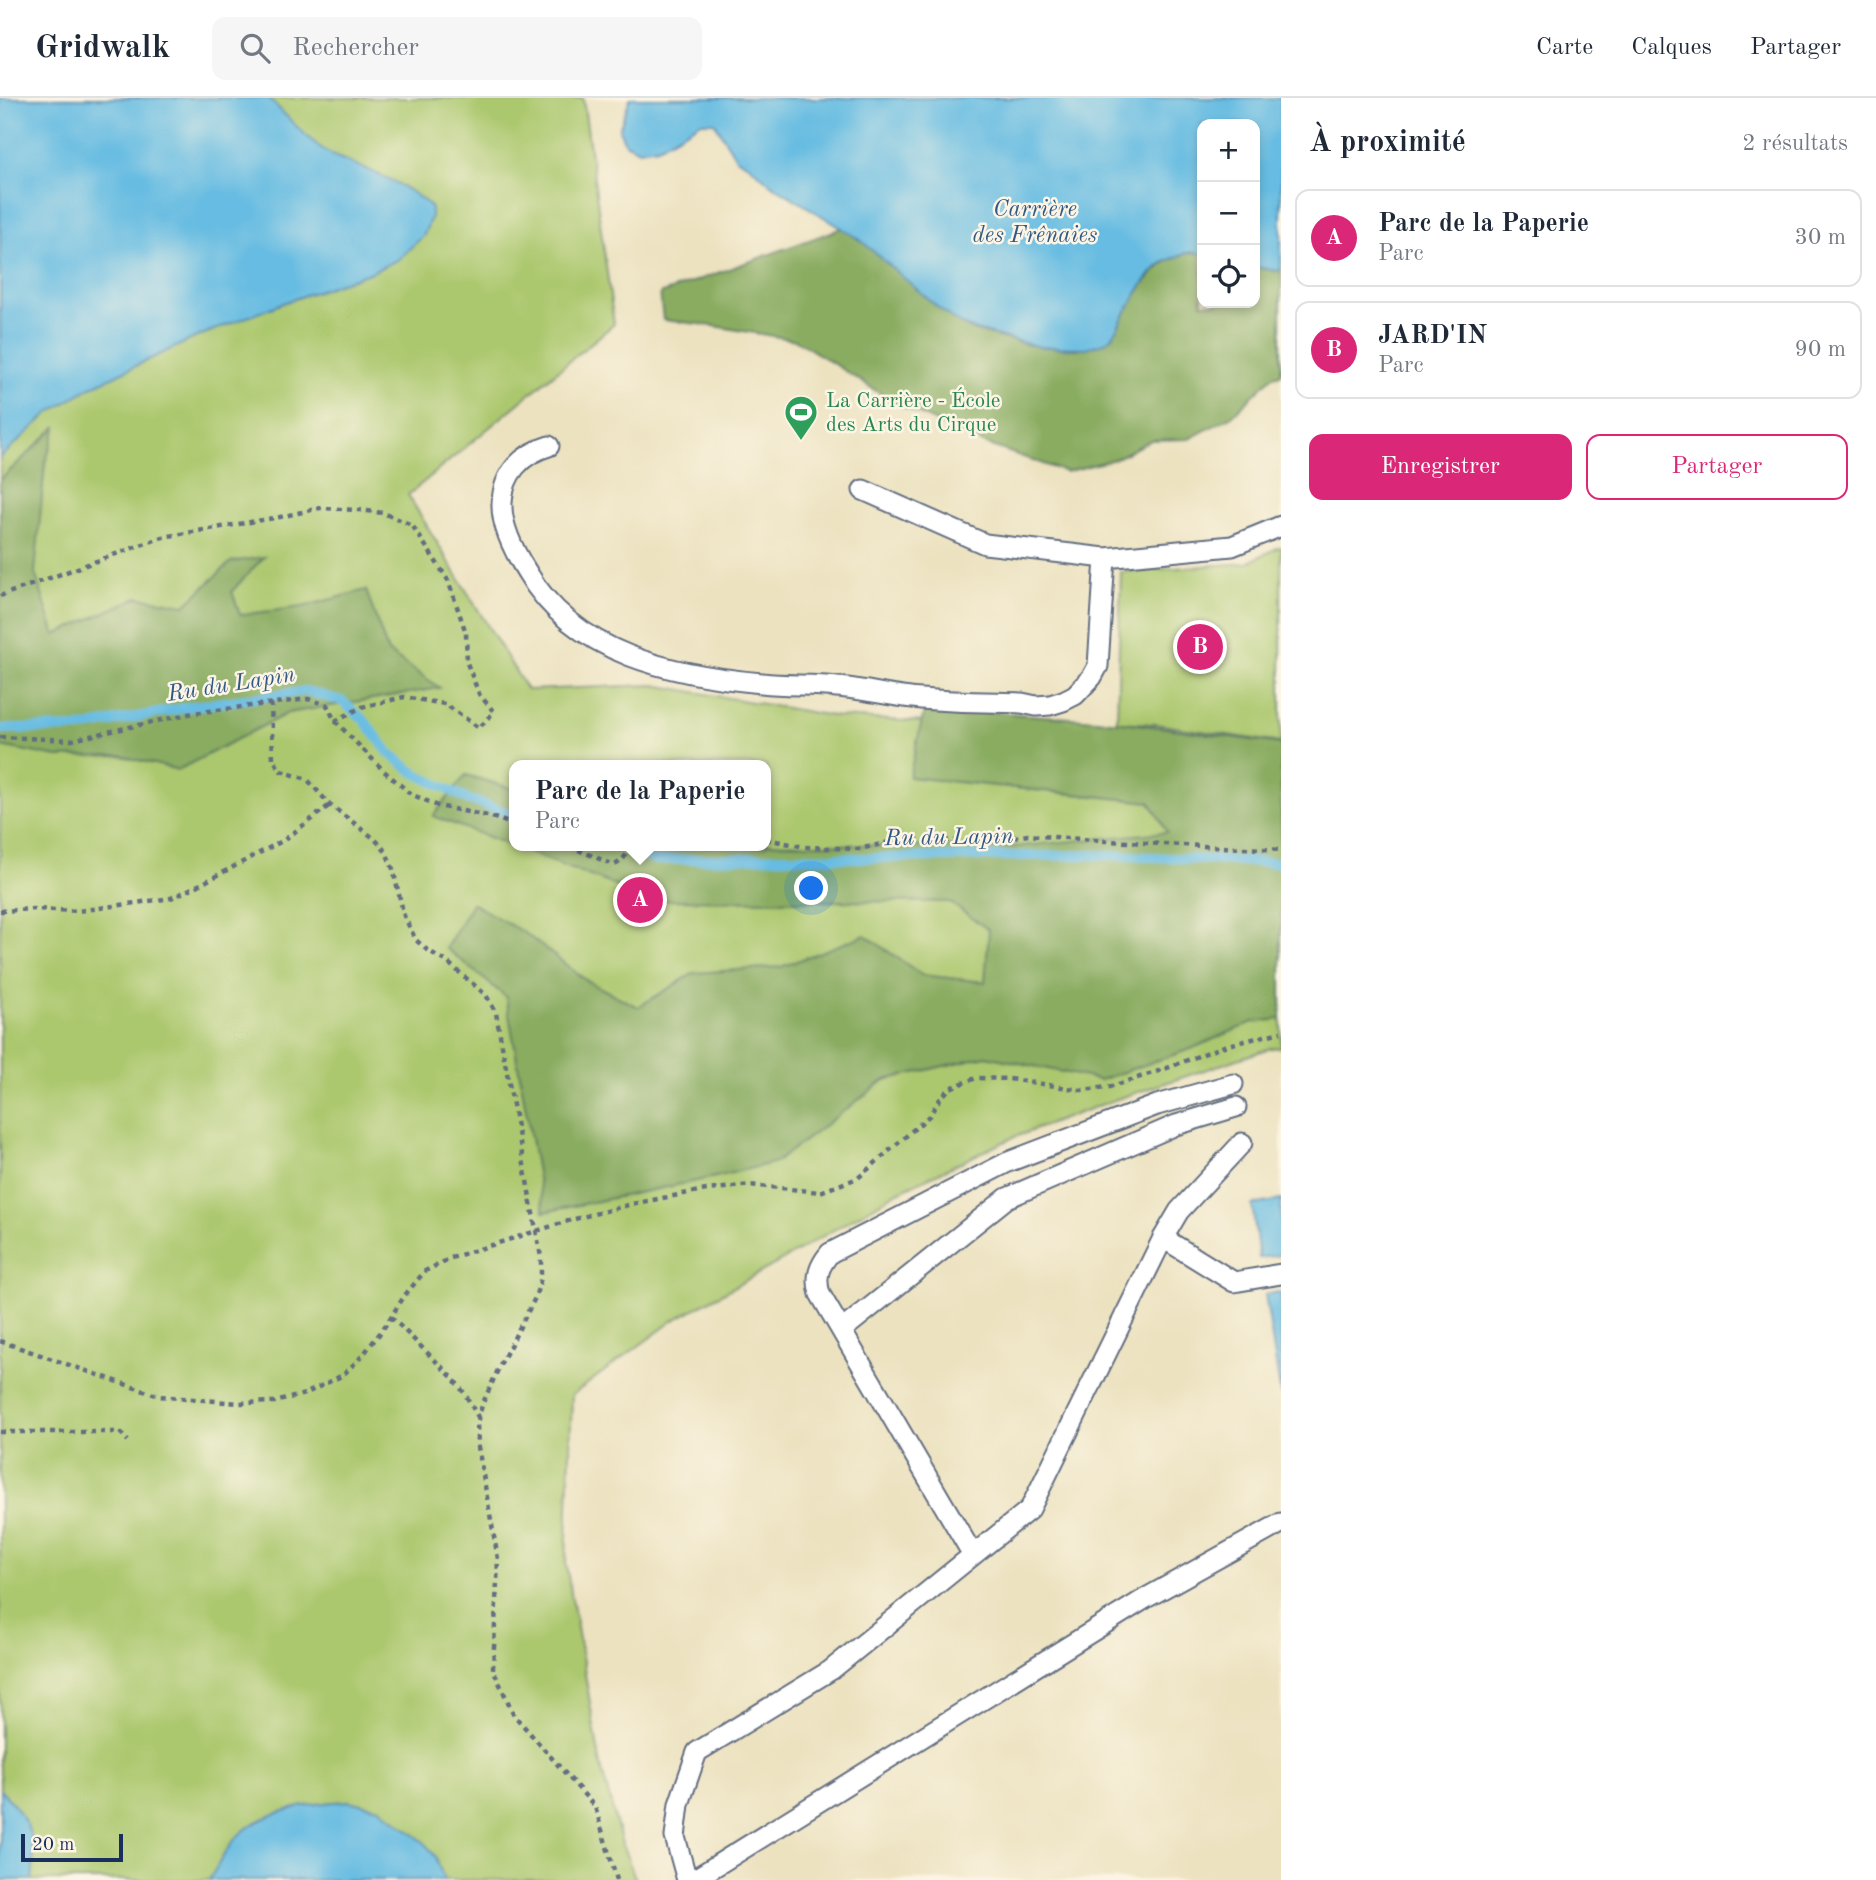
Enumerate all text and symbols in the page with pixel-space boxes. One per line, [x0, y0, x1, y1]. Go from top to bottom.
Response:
search box [212, 17, 702, 80]
icon: search [236, 29, 274, 67]
text: Gridwalk [35, 32, 170, 65]
text: Rechercher [292, 35, 419, 61]
text: Carte [1536, 36, 1593, 60]
text: Calques [1631, 36, 1712, 60]
text: Partager [1750, 36, 1841, 60]
map controls [1197, 119, 1260, 308]
button: + [1197, 119, 1260, 182]
text: À proximité [1309, 128, 1466, 158]
text: 2 résultats [1742, 132, 1848, 155]
button: − [1197, 182, 1260, 245]
water label: Carrière des Frênaies [973, 198, 1098, 247]
text: Parc de la Paperie [1378, 211, 1589, 237]
text: A [1325, 226, 1343, 249]
text: 30 m [1795, 226, 1846, 249]
text: Parc [1378, 242, 1423, 265]
button: locate [1197, 245, 1260, 308]
text: JARD'IN [1378, 323, 1487, 349]
text: B [1326, 338, 1342, 361]
text: 90 m [1795, 338, 1846, 361]
text: Parc [1378, 354, 1423, 377]
place label: La Carrière - École des Arts du Cirque [826, 387, 1001, 436]
sports icon: La Carrière - École des Arts du Cirque [782, 393, 820, 442]
button: Enregistrer [1309, 434, 1572, 500]
button: Partager [1586, 434, 1848, 500]
pin: B [1177, 621, 1223, 673]
water label: Ru du Lapin [165, 663, 297, 707]
popup [509, 760, 771, 851]
text: Parc de la Paperie [534, 779, 746, 805]
text: Parc [534, 810, 580, 833]
water label: Ru du Lapin [883, 825, 1014, 851]
your location [794, 871, 828, 905]
pin: A [617, 874, 663, 926]
scale bar [21, 1831, 122, 1863]
text: 20 m [32, 1836, 74, 1855]

